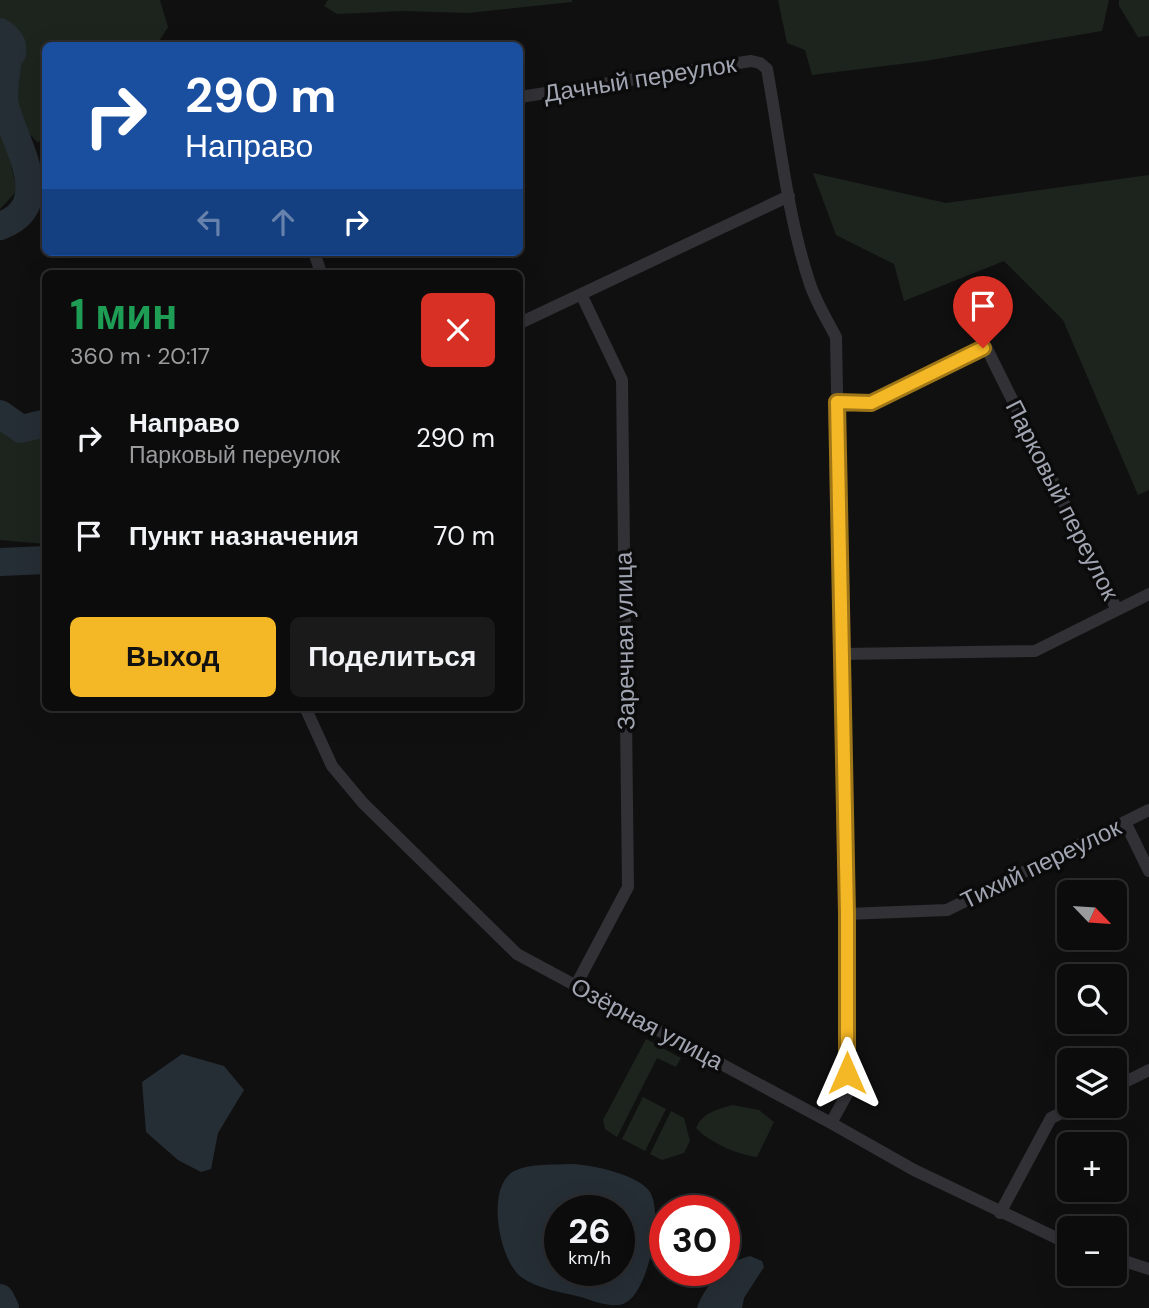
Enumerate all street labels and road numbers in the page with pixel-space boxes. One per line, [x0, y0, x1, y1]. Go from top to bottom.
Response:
street label: Дачный переулок [542, 48, 739, 109]
street label: Парковый переулок [999, 395, 1126, 605]
street label: Заречная улица [607, 551, 642, 730]
street label: Тихий переулок [956, 811, 1126, 916]
street label: Озёрная улица [566, 970, 729, 1077]

